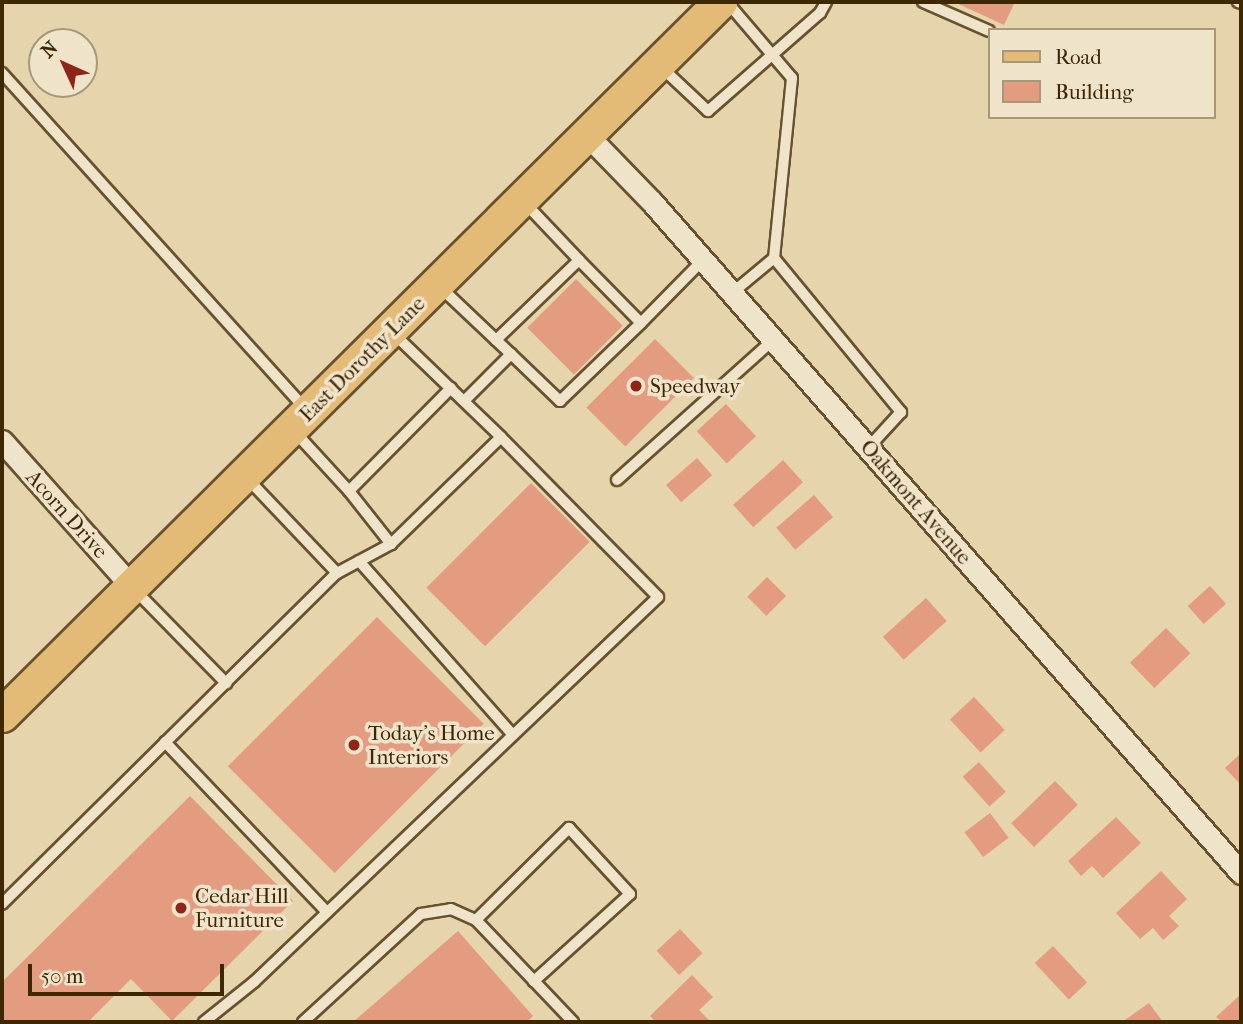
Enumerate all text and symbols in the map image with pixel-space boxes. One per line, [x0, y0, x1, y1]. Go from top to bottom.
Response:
north arrow [28, 28, 98, 98]
legend [988, 28, 1215, 119]
text: N [37, 37, 62, 62]
text: Road [1055, 45, 1102, 69]
text: Building [1055, 80, 1133, 104]
street label: East Dorothy Lane [294, 291, 430, 427]
place label: Speedway [650, 373, 740, 399]
marker: Speedway [628, 378, 644, 394]
street label: Oakmont Avenue [855, 435, 977, 569]
street label: Acorn Drive [21, 465, 113, 563]
place label: Today's Home Interiors [368, 720, 495, 770]
marker: Today's Home Interiors [346, 737, 362, 753]
place label: Cedar Hill Furniture [195, 883, 289, 933]
marker: Cedar Hill Furniture [173, 900, 189, 916]
scale bar [32, 950, 228, 994]
text: 50 m [41, 964, 84, 988]

